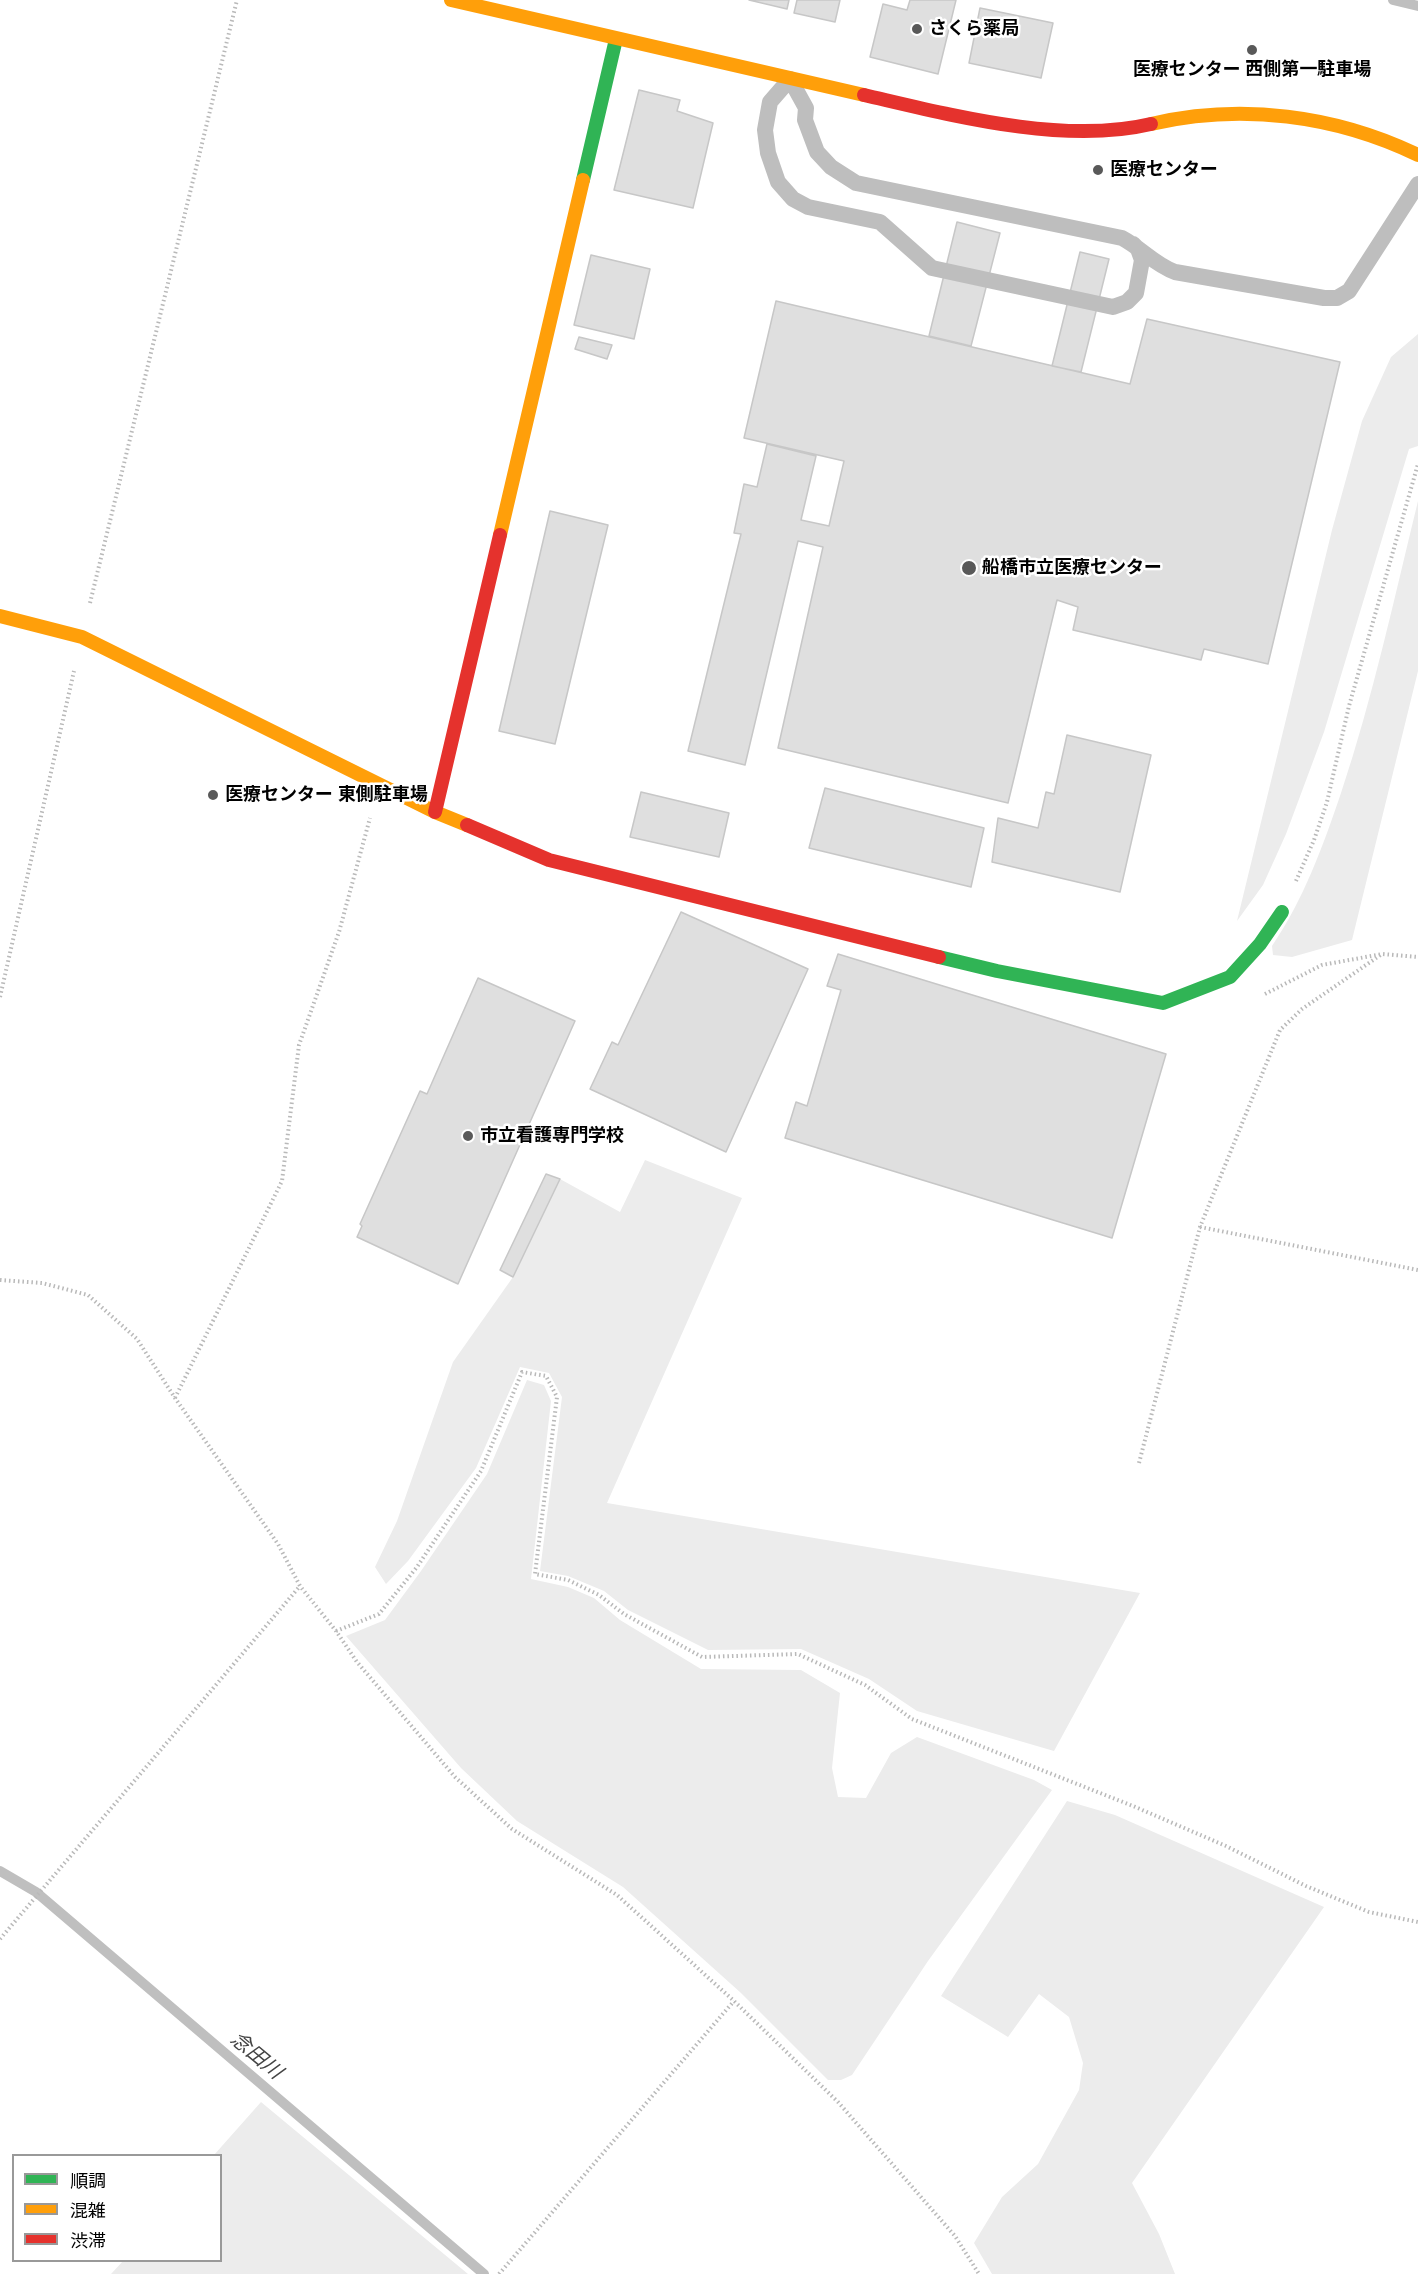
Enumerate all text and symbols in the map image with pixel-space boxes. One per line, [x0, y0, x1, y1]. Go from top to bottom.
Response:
place label: さくら薬局 [929, 18, 1019, 40]
marker: さくら薬局 [910, 22, 924, 36]
marker: 医療センター 西側第一駐車場 [1245, 43, 1259, 57]
place label: 医療センター 西側第一駐車場 [1133, 59, 1371, 81]
place label: 医療センター [1110, 159, 1218, 181]
marker: 医療センター [1091, 163, 1105, 177]
place label: 船橋市立医療センター [982, 557, 1162, 579]
marker: 船橋市立医療センター [960, 559, 978, 577]
place label: 医療センター 東側駐車場 [225, 784, 428, 806]
marker: 医療センター 東側駐車場 [206, 788, 220, 802]
place label: 市立看護専門学校 [480, 1125, 624, 1147]
marker: 市立看護専門学校 [461, 1129, 475, 1143]
water label: 念田川 [225, 2028, 287, 2084]
legend [12, 2154, 222, 2262]
text: 順調 [70, 2168, 106, 2192]
text: 混雑 [70, 2198, 106, 2222]
text: 渋滞 [70, 2228, 106, 2252]

